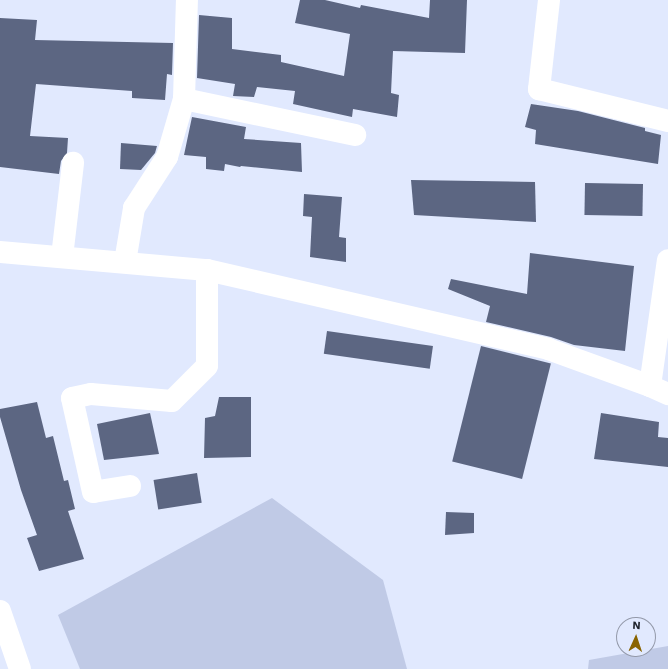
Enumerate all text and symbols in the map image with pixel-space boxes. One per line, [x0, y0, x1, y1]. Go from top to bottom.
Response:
north arrow [616, 617, 656, 657]
text: N [632, 619, 641, 632]

